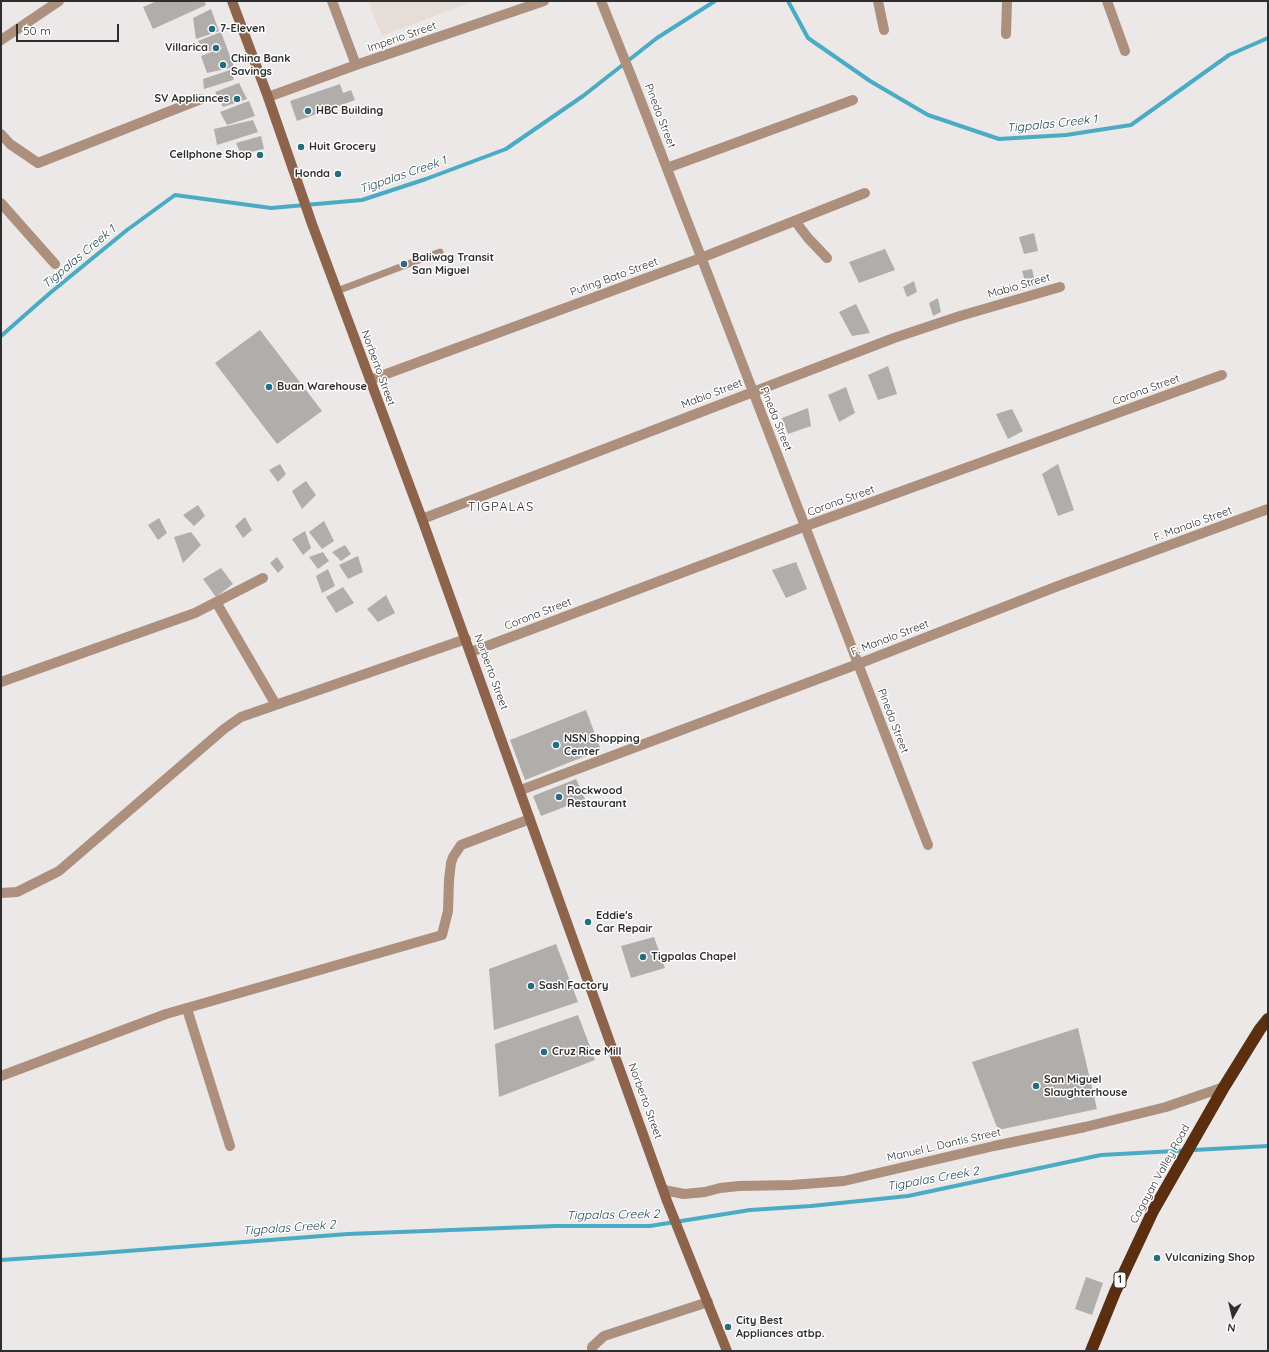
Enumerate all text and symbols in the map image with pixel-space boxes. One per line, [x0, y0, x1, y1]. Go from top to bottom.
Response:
scale bar [18, 16, 121, 42]
street label: Imperio Street [366, 19, 438, 55]
place label: 7-Eleven [220, 22, 265, 36]
text: 50 m [23, 23, 51, 38]
marker: 7-Eleven [207, 24, 217, 34]
place label: Villarica [165, 41, 208, 55]
marker: Villarica [211, 43, 221, 53]
place label: China Bank Savings [231, 52, 290, 78]
marker: China Bank Savings [218, 60, 228, 70]
street label: Pineda Street [642, 82, 678, 150]
place label: SV Appliances [155, 92, 229, 106]
marker: SV Appliances [232, 94, 242, 104]
place label: HBC Building [316, 104, 383, 118]
marker: HBC Building [303, 106, 313, 116]
water label: Tigpalas Creek 1 [1006, 112, 1098, 136]
place label: Huit Grocery [309, 140, 376, 154]
marker: Huit Grocery [296, 142, 306, 152]
place label: Cellphone Shop [170, 148, 252, 162]
marker: Cellphone Shop [255, 150, 265, 160]
water label: Tigpalas Creek 1 [358, 153, 448, 197]
place label: Honda [295, 167, 330, 181]
marker: Honda [333, 169, 343, 179]
water label: Tigpalas Creek 1 [40, 222, 118, 292]
place label: Baliwag Transit San Miguel [412, 251, 494, 277]
street label: Puting Bato Street [568, 255, 660, 299]
marker: Baliwag Transit San Miguel [399, 259, 409, 269]
street label: Mabio Street [986, 271, 1052, 301]
street label: Norberto Street [358, 328, 398, 408]
street label: Corona Street [1111, 372, 1181, 408]
street label: Mabio Street [680, 376, 744, 412]
place label: Buan Warehouse [277, 380, 367, 394]
marker: Buan Warehouse [264, 382, 274, 392]
street label: Pineda Street [757, 385, 795, 453]
street label: Corona Street [806, 483, 876, 519]
district label: TIGPALAS [468, 499, 534, 515]
street label: F. Manalo Street [1152, 504, 1234, 544]
street label: Corona Street [503, 595, 573, 633]
street label: F. Manalo Street [849, 617, 931, 659]
street label: Norberto Street [471, 632, 511, 712]
street label: Pineda Street [875, 687, 911, 755]
place label: NSN Shopping Center [564, 732, 640, 758]
marker: NSN Shopping Center [551, 740, 561, 750]
place label: Rockwood Restaurant [567, 784, 627, 810]
marker: Rockwood Restaurant [554, 792, 564, 802]
place label: Eddie's Car Repair [596, 909, 653, 935]
marker: Eddie's Car Repair [583, 917, 593, 927]
place label: Tigpalas Chapel [651, 950, 736, 964]
marker: Tigpalas Chapel [638, 952, 648, 962]
place label: Sash Factory [539, 979, 608, 993]
marker: Sash Factory [526, 981, 536, 991]
place label: Cruz Rice Mill [552, 1045, 622, 1059]
marker: Cruz Rice Mill [539, 1047, 549, 1057]
street label: Norberto Street [625, 1061, 665, 1141]
place label: San Miguel Slaughterhouse [1044, 1073, 1127, 1099]
marker: San Miguel Slaughterhouse [1031, 1081, 1041, 1091]
street label: Cagayan Valley Road [1127, 1122, 1193, 1226]
street label: Manuel L. Dantis Street [886, 1125, 1002, 1165]
water label: Tigpalas Creek 2 [886, 1164, 980, 1194]
water label: Tigpalas Creek 2 [566, 1207, 660, 1223]
water label: Tigpalas Creek 2 [242, 1218, 336, 1238]
place label: Vulcanizing Shop [1165, 1251, 1255, 1265]
marker: Vulcanizing Shop [1152, 1253, 1162, 1263]
road number: 1 [1114, 1272, 1126, 1288]
north arrow [1213, 1296, 1253, 1336]
place label: City Best Appliances atbp. [736, 1314, 824, 1340]
text: N [1226, 1320, 1236, 1335]
marker: City Best Appliances atbp. [723, 1322, 733, 1332]

